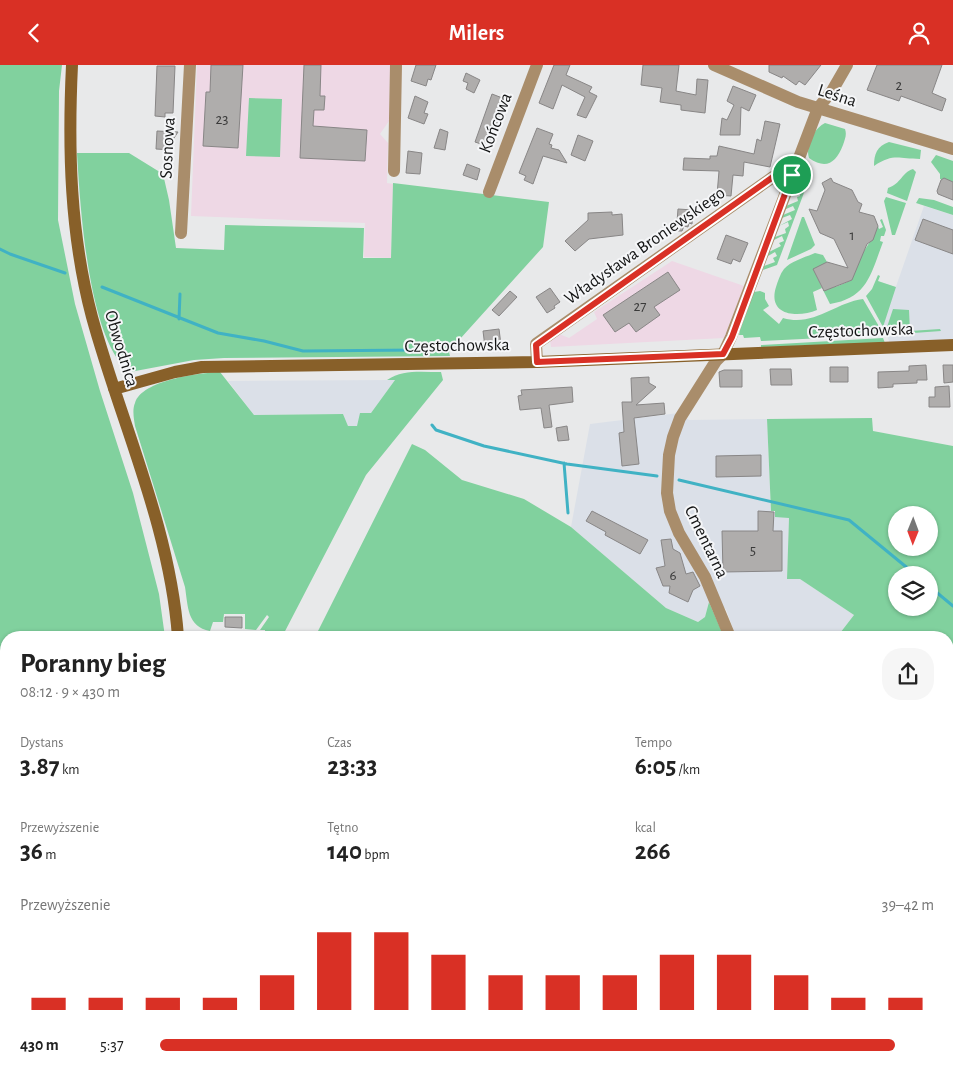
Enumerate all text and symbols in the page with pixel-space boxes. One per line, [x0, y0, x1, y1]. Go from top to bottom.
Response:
icon: back [20, 19, 48, 47]
icon: person [905, 19, 933, 47]
text: Milers [449, 22, 504, 44]
house number: 2 [896, 78, 903, 93]
street label: Leśna [815, 81, 859, 111]
street label: Końcowa [476, 90, 516, 156]
house number: 23 [215, 112, 229, 127]
street label: Sosnowa [157, 117, 179, 179]
pin [771, 154, 813, 196]
icon: arrive [778, 161, 806, 189]
street label: Władysława Broniewskiego [561, 184, 729, 308]
house number: 1 [849, 228, 855, 243]
house number: 27 [633, 299, 647, 314]
street label: Obwodnica [101, 309, 141, 389]
street label: Częstochowska [808, 320, 914, 342]
street label: Częstochowska [404, 336, 510, 356]
street label: Cmentarna [681, 503, 731, 581]
north arrow [888, 506, 938, 556]
map controls [888, 506, 938, 616]
house number: 5 [750, 543, 756, 558]
button: layers [888, 566, 938, 616]
house number: 6 [669, 568, 677, 583]
button: share [882, 648, 934, 700]
text: Poranny bieg [20, 650, 166, 678]
text: 08:12 · 9 × 430 m [20, 684, 120, 700]
text: Dystans [20, 736, 63, 750]
text: Czas [327, 736, 352, 750]
text: Tempo [635, 736, 672, 750]
text: 3.87 [20, 754, 60, 779]
text: 23:33 [327, 754, 377, 779]
text: 6:05 [635, 754, 676, 779]
text: km [60, 763, 80, 777]
text: /km [676, 763, 700, 777]
text: Przewyższenie [20, 821, 99, 835]
text: Tętno [327, 821, 358, 835]
text: kcal [635, 821, 656, 835]
text: 36 [20, 839, 43, 864]
text: 140 [327, 839, 362, 864]
text: 266 [635, 839, 671, 864]
text: m [43, 848, 56, 862]
text: bpm [362, 848, 390, 862]
text: Przewyższenie [20, 897, 110, 913]
text: 39–42 m [882, 897, 934, 913]
text: 430 m [20, 1037, 59, 1053]
text: 5:37 [100, 1037, 124, 1053]

